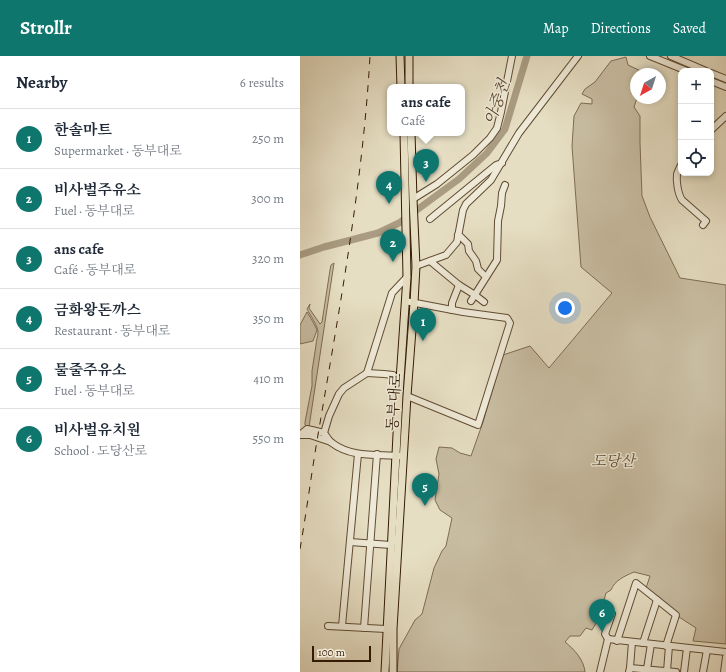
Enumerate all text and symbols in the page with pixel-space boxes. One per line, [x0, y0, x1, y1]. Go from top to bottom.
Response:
text: Strollr [20, 15, 72, 41]
text: Map [543, 19, 569, 38]
text: Directions [591, 19, 651, 38]
text: Saved [673, 19, 706, 38]
north arrow [630, 68, 666, 104]
map controls [678, 68, 714, 176]
button: + [678, 68, 714, 104]
text: Nearby [16, 71, 67, 94]
text: 6 results [240, 74, 284, 91]
water label: 아중천 [479, 75, 516, 128]
popup [387, 84, 465, 136]
text: ans cafe [401, 92, 451, 112]
button: − [678, 104, 714, 140]
text: Café [401, 112, 425, 129]
text: 한솔마트 [54, 120, 112, 140]
text: 1 [27, 130, 31, 147]
text: 250 m [252, 130, 284, 147]
button: locate [678, 140, 714, 176]
text: Supermarket · 동부대로 [54, 142, 182, 159]
pin: 3 [413, 149, 439, 182]
pin: 4 [376, 171, 402, 204]
text: 비사벌주유소 [54, 180, 141, 200]
text: 2 [26, 190, 32, 207]
text: 300 m [251, 190, 284, 207]
text: Fuel · 동부대로 [54, 202, 135, 219]
pin: 2 [380, 229, 406, 262]
text: ans cafe [54, 239, 104, 259]
text: 3 [26, 250, 32, 267]
text: 320 m [252, 250, 284, 267]
text: Café · 동부대로 [54, 261, 136, 278]
your location [555, 298, 575, 318]
text: 금화왕돈까스 [54, 300, 141, 320]
pin: 1 [410, 308, 436, 341]
text: 4 [26, 310, 32, 327]
text: 350 m [253, 310, 284, 327]
text: Restaurant · 동부대로 [54, 322, 170, 339]
text: 물줄주유소 [54, 360, 126, 380]
text: 5 [26, 370, 32, 387]
text: 410 m [253, 370, 284, 387]
street label: 동부대로 [382, 372, 406, 432]
text: Fuel · 동부대로 [54, 382, 135, 399]
text: 비사벌유치원 [54, 420, 141, 440]
text: 6 [26, 430, 32, 447]
text: 550 m [253, 430, 284, 447]
text: School · 도당산로 [54, 442, 147, 459]
park label: 도당산 [591, 451, 637, 471]
pin: 5 [412, 473, 438, 506]
pin: 6 [589, 599, 615, 632]
scale bar [312, 644, 371, 663]
text: 100 m [318, 645, 345, 660]

